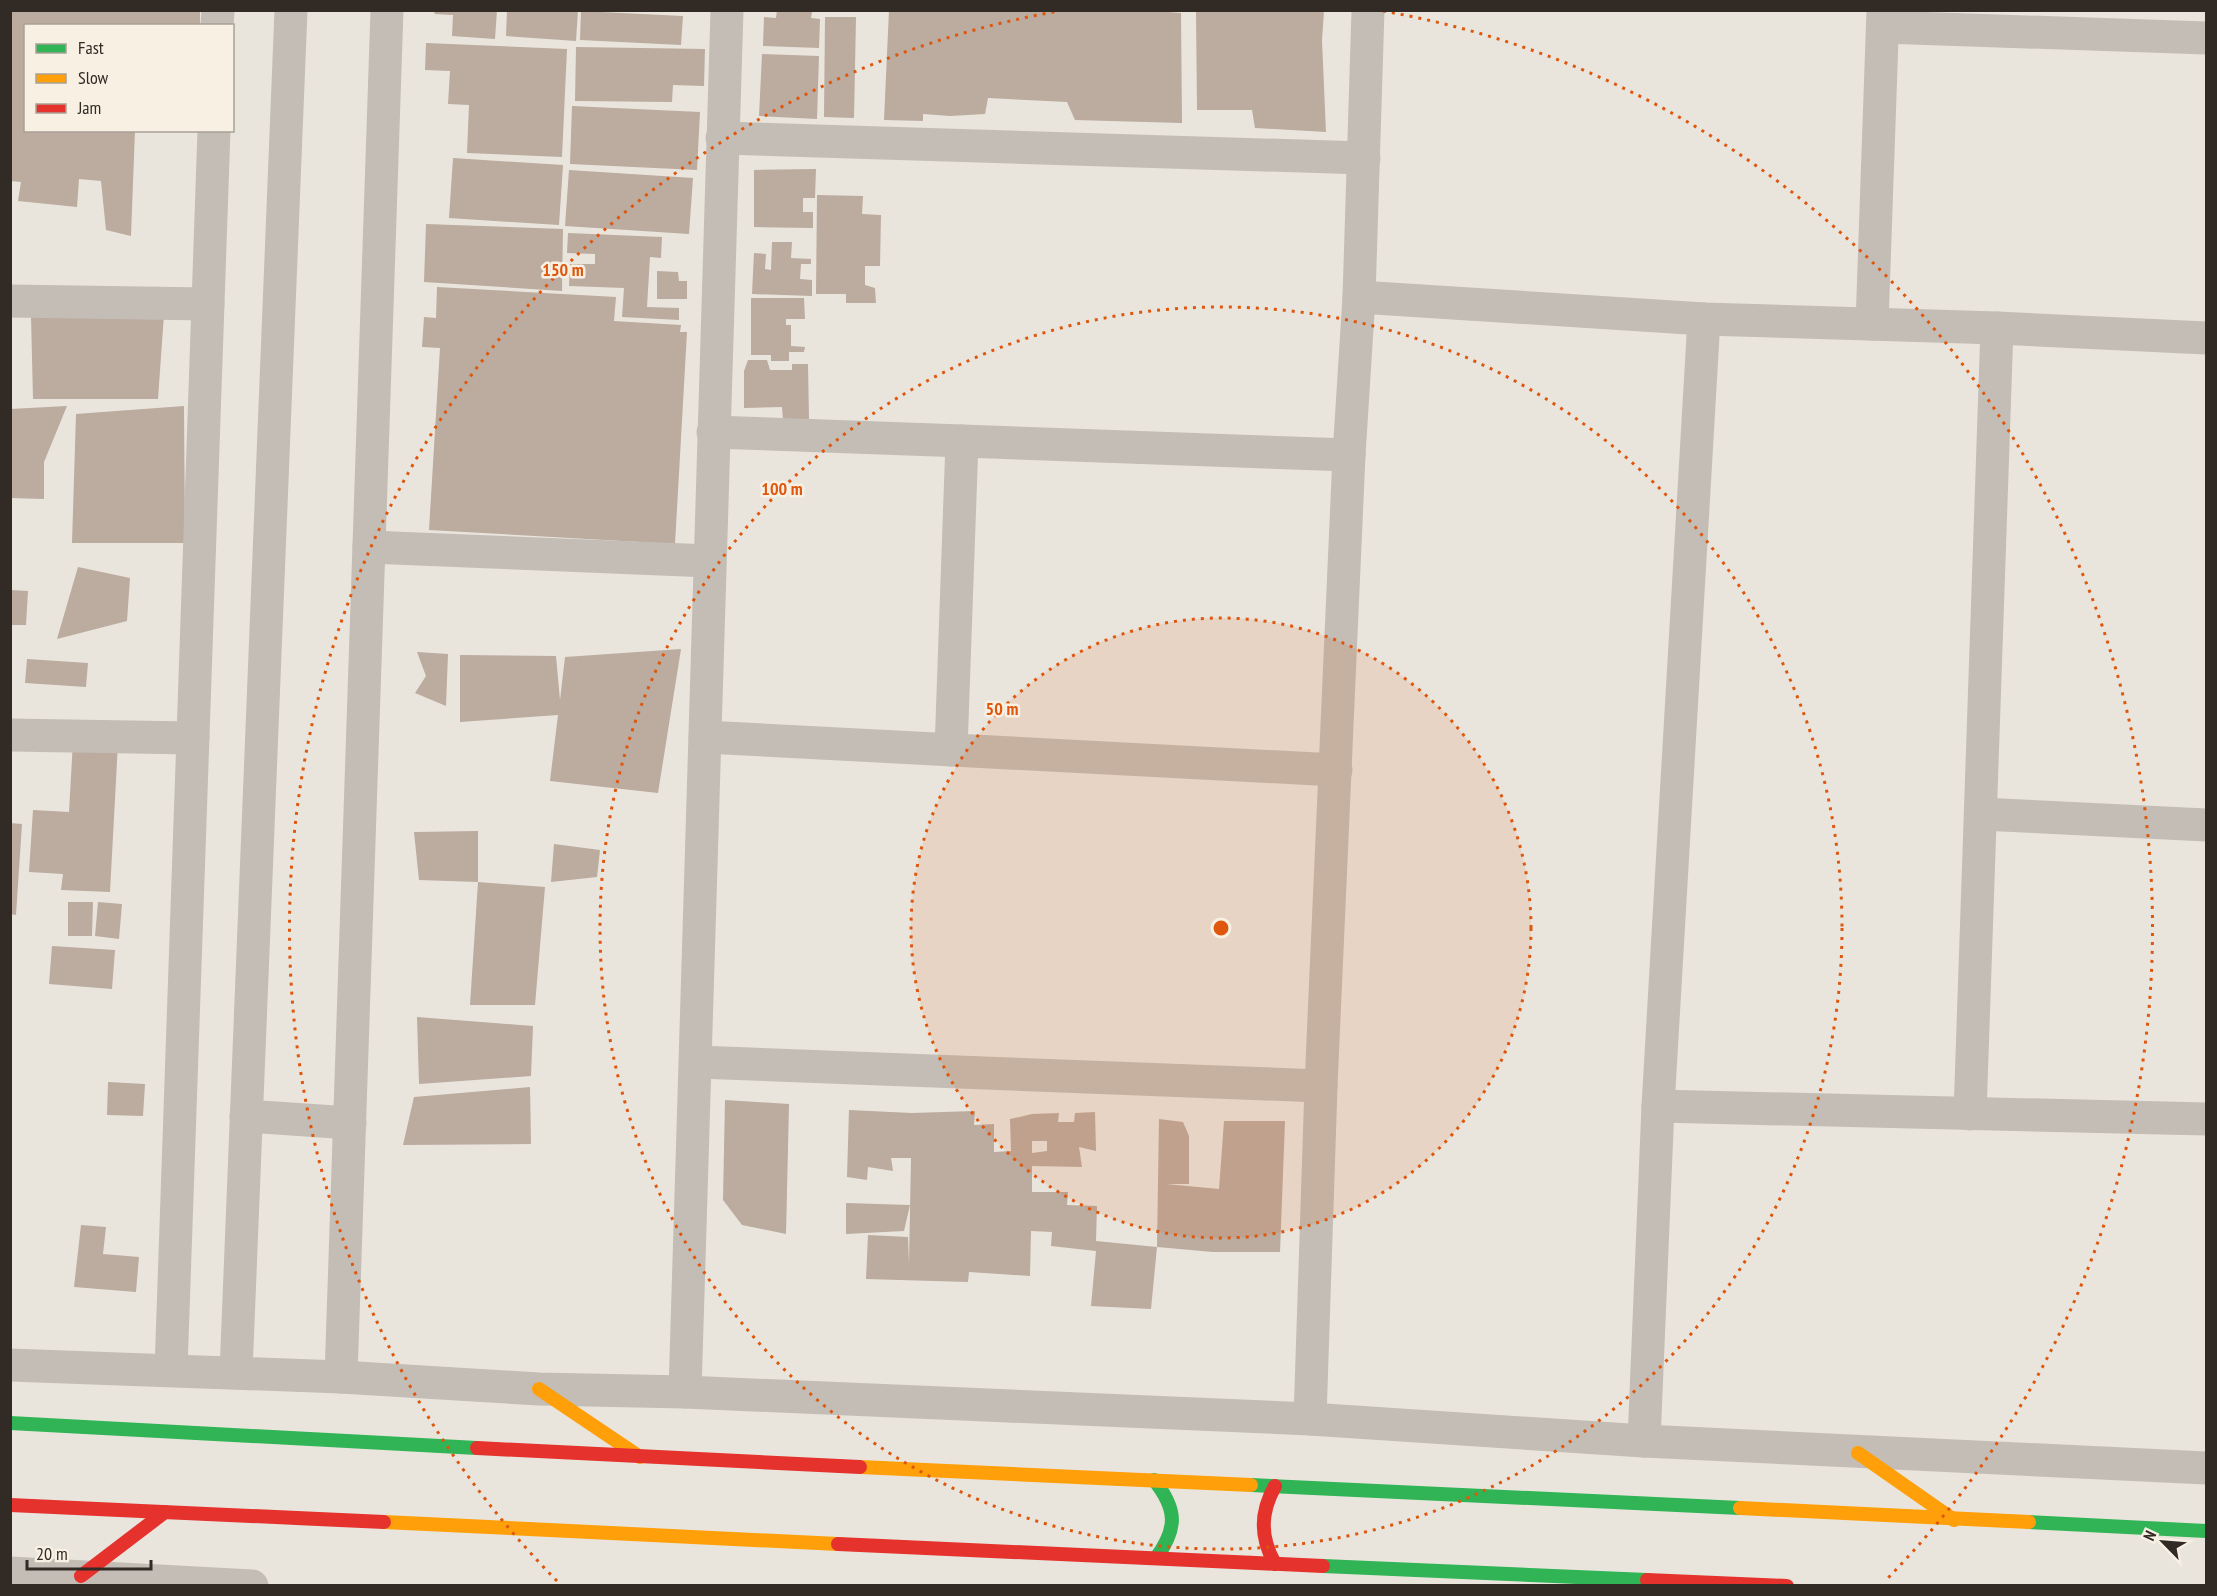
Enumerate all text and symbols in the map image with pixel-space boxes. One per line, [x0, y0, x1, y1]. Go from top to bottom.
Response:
legend [24, 24, 234, 132]
text: Fast [78, 36, 104, 59]
text: Slow [78, 66, 109, 89]
text: Jam [77, 96, 101, 119]
text: 150 m [542, 258, 584, 281]
text: 100 m [761, 477, 803, 500]
text: 50 m [986, 697, 1018, 720]
centre of rings [1211, 918, 1231, 938]
north arrow [2133, 1512, 2193, 1572]
text: N [2139, 1528, 2160, 1544]
scale bar [27, 1533, 152, 1571]
text: 20 m [36, 1542, 68, 1565]

